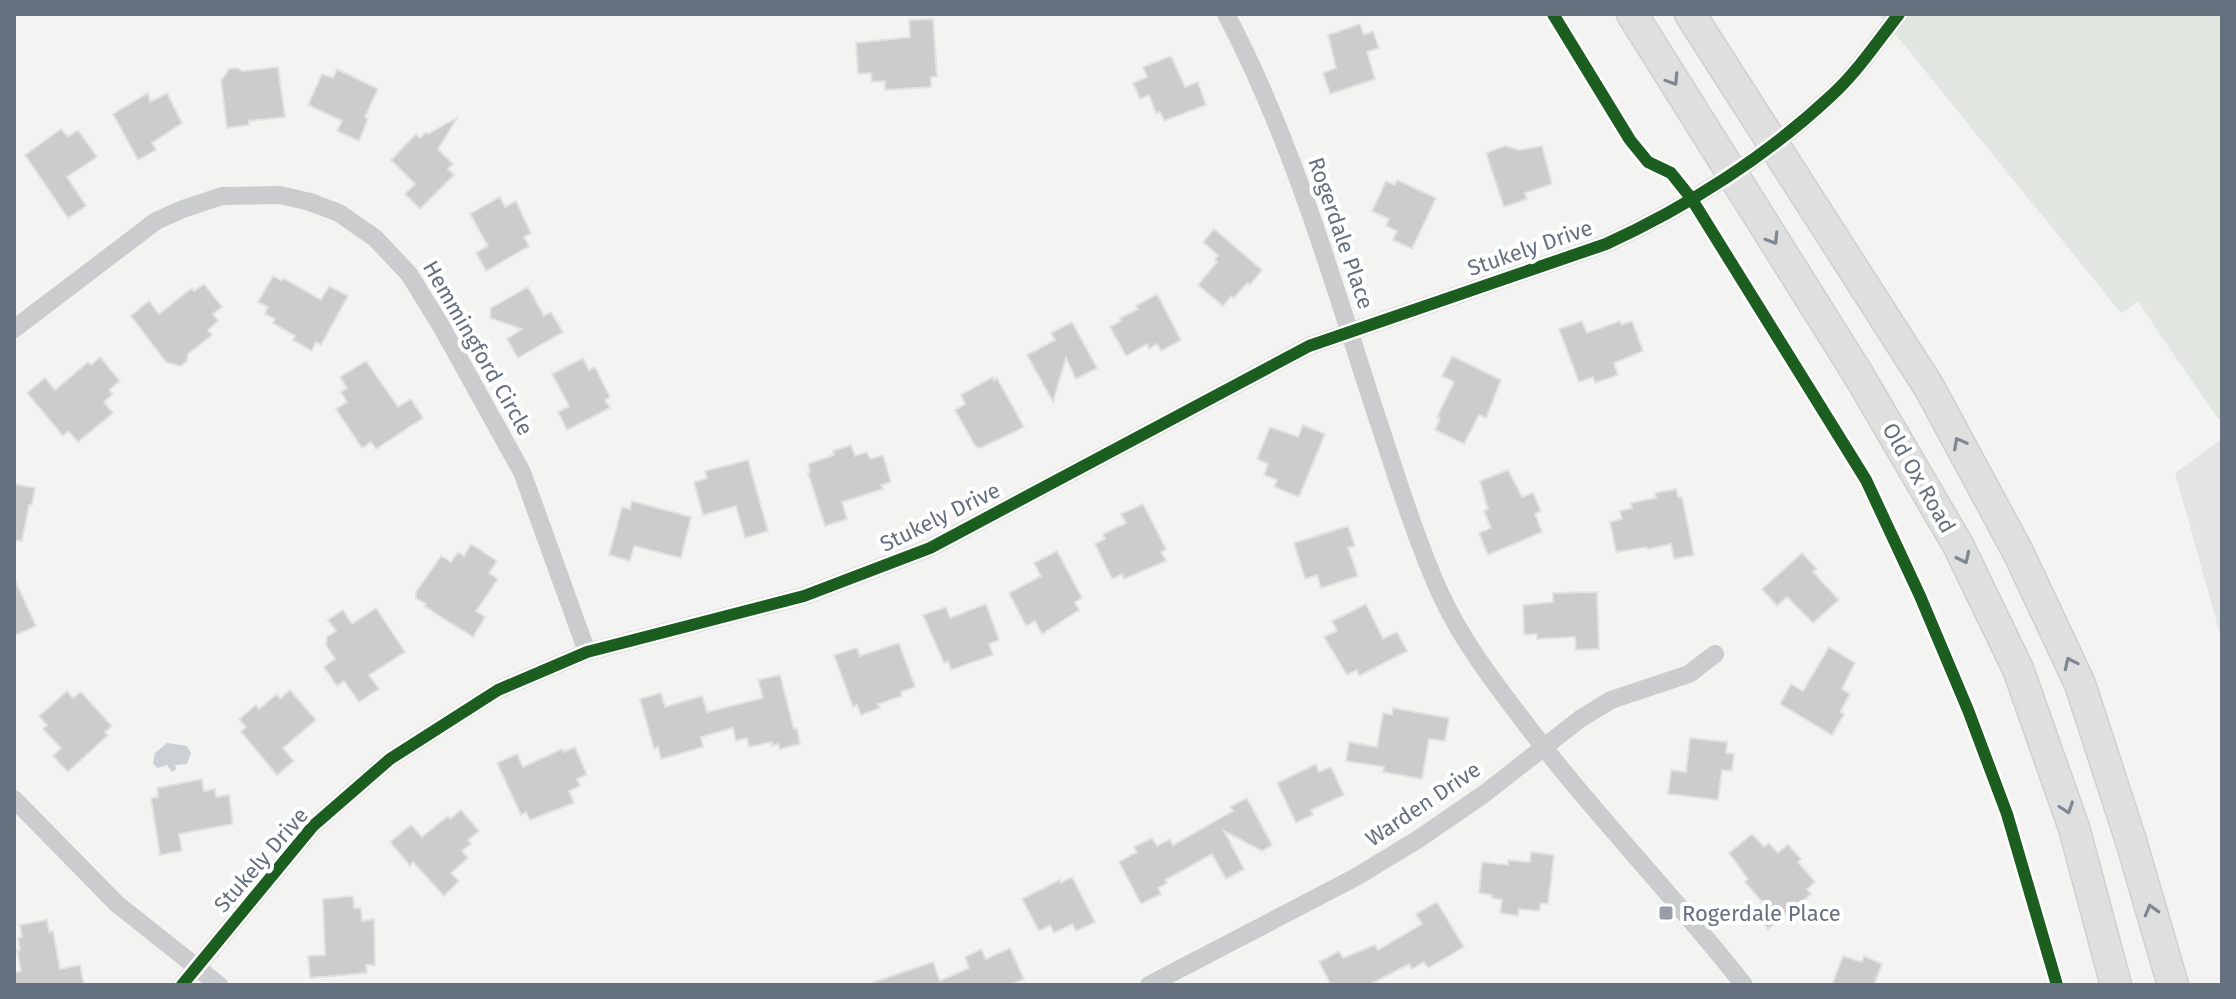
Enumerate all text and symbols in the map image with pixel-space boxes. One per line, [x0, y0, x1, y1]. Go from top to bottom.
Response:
one-way arrow [1664, 71, 1679, 86]
street label: Rogerdale Place [1302, 154, 1380, 312]
street label: Stukely Drive [1464, 214, 1596, 282]
one-way arrow [1763, 230, 1779, 245]
street label: Hemmingford Circle [417, 256, 539, 440]
street label: Old Ox Road [1877, 418, 1961, 538]
one-way arrow [1954, 437, 1969, 452]
street label: Stukely Drive [876, 476, 1004, 558]
one-way arrow [1954, 550, 1970, 564]
one-way arrow [2064, 657, 2080, 672]
street label: Warden Drive [1360, 756, 1486, 852]
one-way arrow [2057, 800, 2073, 814]
street label: Stukely Drive [208, 802, 314, 918]
place label: Rogerdale Place [1682, 900, 1841, 927]
marker: Rogerdale Place [1657, 904, 1675, 922]
one-way arrow [2144, 904, 2160, 917]

